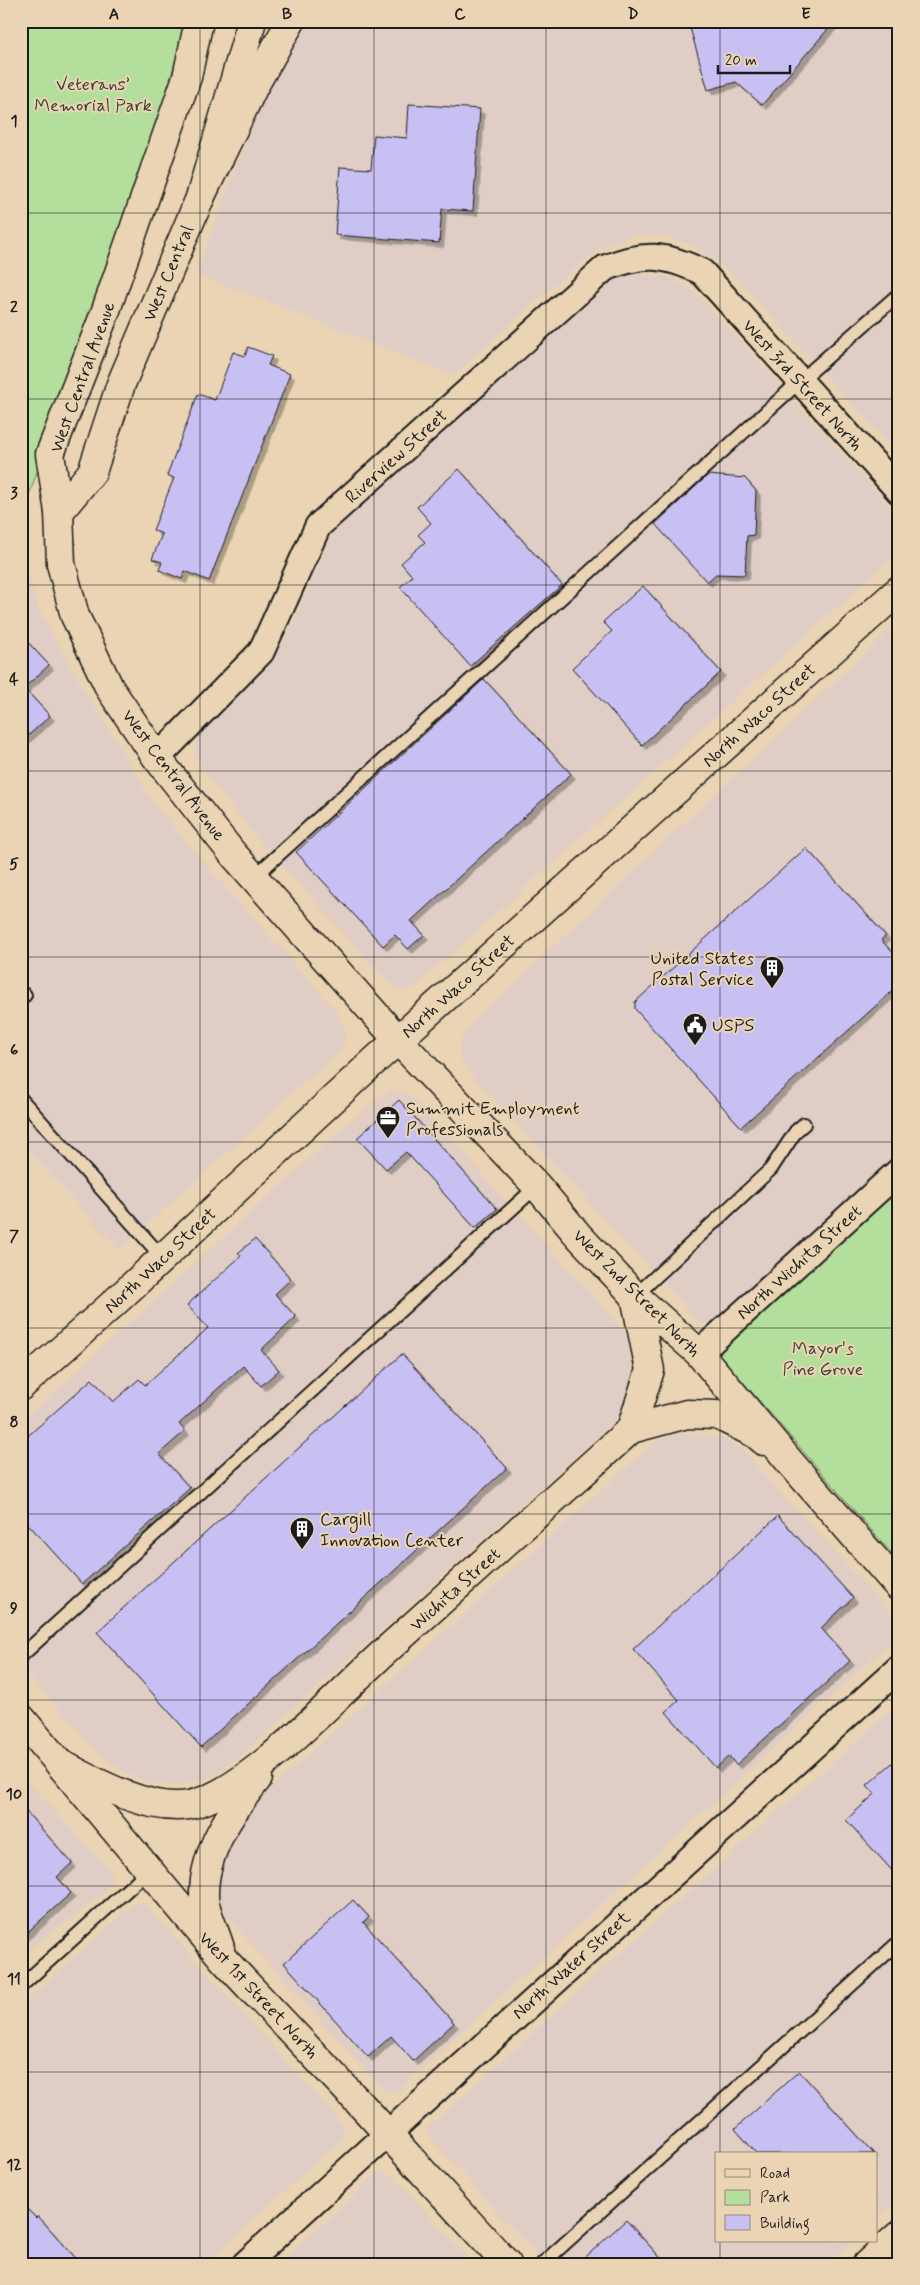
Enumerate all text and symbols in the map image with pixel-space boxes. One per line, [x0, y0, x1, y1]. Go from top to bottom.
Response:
text: A [109, 4, 119, 25]
text: B [282, 4, 292, 25]
text: C [454, 4, 466, 25]
text: D [627, 4, 639, 25]
text: E [801, 4, 811, 25]
scale bar [718, 42, 790, 74]
text: 20 m [725, 51, 757, 71]
park label: Veterans’ Memorial Park [34, 73, 152, 118]
text: 1 [10, 111, 18, 132]
street label: West Central [138, 222, 200, 325]
text: 2 [10, 297, 18, 318]
street label: West Central Avenue [44, 299, 121, 456]
street label: West 3rd Street North [737, 315, 868, 457]
street label: Riverview Street [340, 404, 453, 509]
text: 3 [10, 483, 18, 504]
street label: North Waco Street [698, 658, 822, 773]
text: 4 [9, 669, 19, 690]
street label: West Central Avenue [116, 705, 231, 846]
text: 5 [9, 854, 19, 875]
street label: North Waco Street [397, 929, 521, 1044]
place label: United States Postal Service [651, 947, 754, 992]
building icon: United States Postal Service [759, 955, 785, 989]
public building icon: USPS [682, 1012, 708, 1046]
place label: USPS [712, 1014, 754, 1038]
text: 6 [10, 1040, 18, 1061]
place label: Summit Employment Professionals [406, 1097, 580, 1142]
office icon: Summit Employment Professionals [375, 1105, 401, 1139]
street label: North Wichita Street [732, 1200, 868, 1326]
street label: North Waco Street [99, 1202, 222, 1319]
street label: West 2nd Street North [567, 1224, 706, 1363]
text: 7 [9, 1226, 19, 1247]
park label: Mayor's Pine Grove [783, 1337, 864, 1382]
text: 8 [9, 1412, 19, 1433]
place label: Cargill Innovation Center [320, 1508, 464, 1553]
building icon: Cargill Innovation Center [289, 1516, 315, 1550]
street label: Wichita Street [405, 1542, 506, 1637]
text: 9 [10, 1598, 18, 1619]
text: 10 [6, 1784, 22, 1805]
street label: North Water Street [507, 1906, 636, 2025]
street label: West 1st Street North [193, 1927, 324, 2065]
text: 11 [7, 1969, 21, 1990]
legend [715, 2152, 878, 2242]
text: 12 [6, 2155, 22, 2176]
text: Road [760, 2164, 790, 2184]
text: Park [760, 2188, 790, 2208]
text: Building [760, 2214, 810, 2235]

